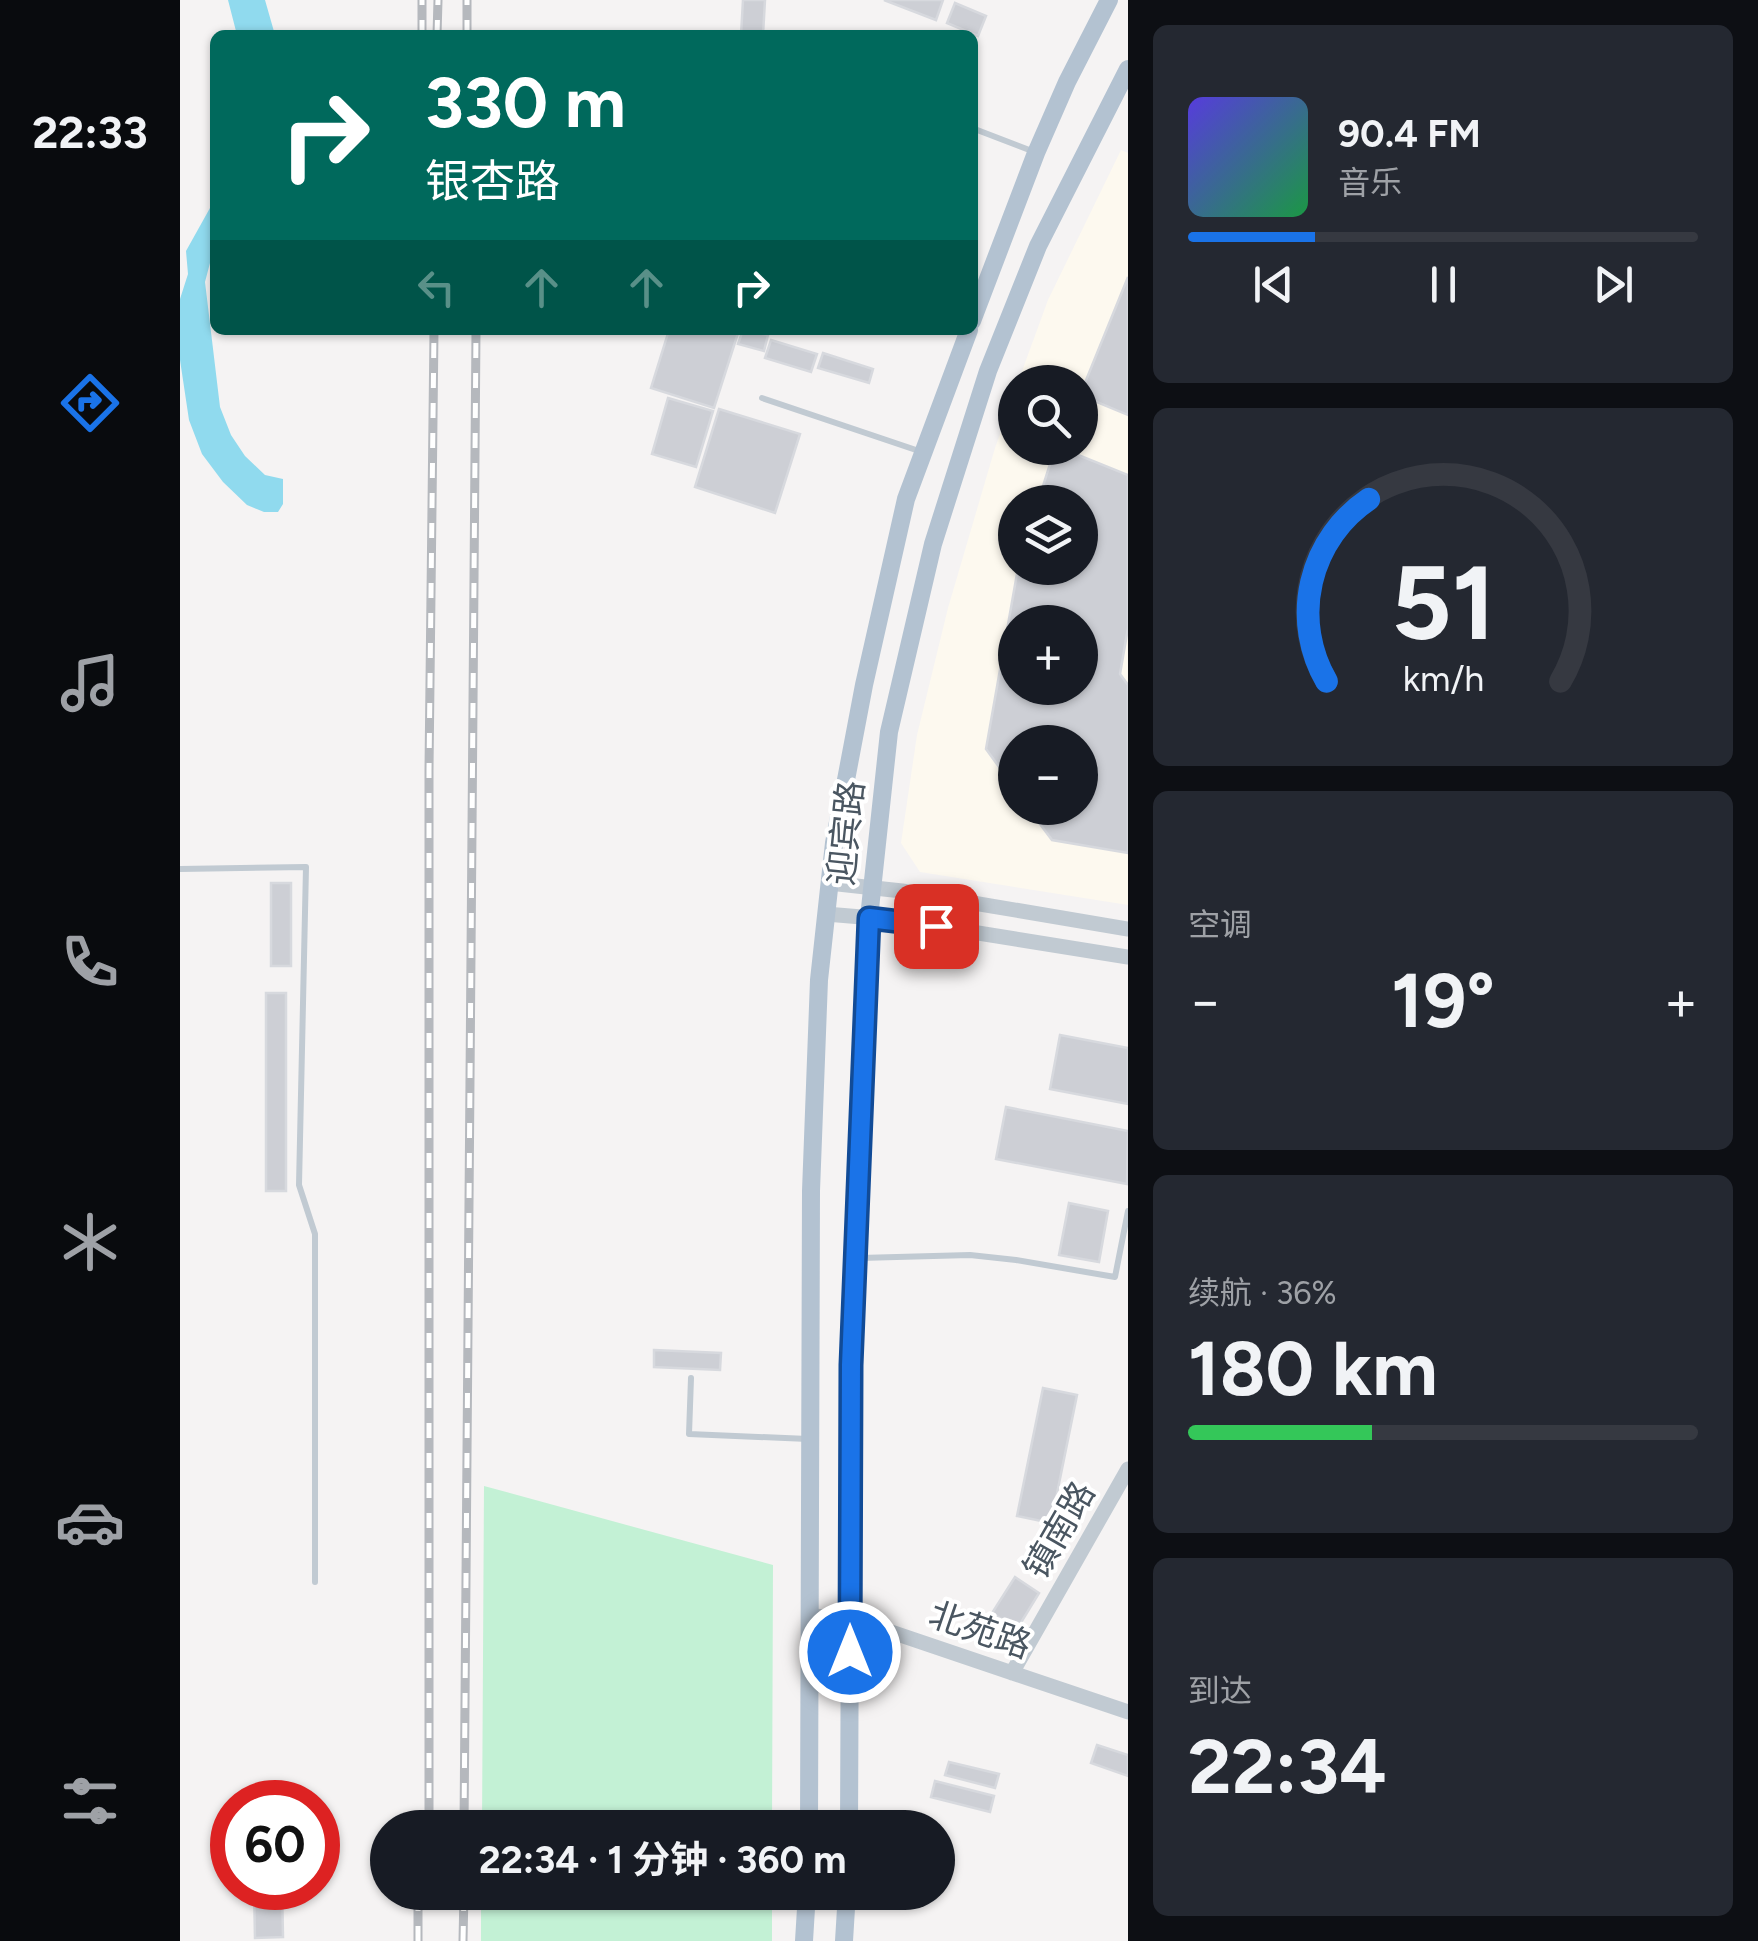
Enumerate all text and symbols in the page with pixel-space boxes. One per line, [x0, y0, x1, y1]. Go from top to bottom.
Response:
text: 330 m [425, 60, 626, 145]
icon: right [260, 70, 390, 200]
text: 22:33 [32, 105, 148, 159]
text: 90.4 FM [1338, 111, 1481, 157]
text: 银杏路 [425, 154, 560, 208]
text: 音乐 [1338, 164, 1402, 202]
icon: previous [1246, 257, 1301, 312]
icon: pause [1416, 257, 1471, 312]
icon: next [1586, 257, 1641, 312]
icon: left [409, 260, 464, 315]
icon: ahead [514, 260, 569, 315]
icon: ahead [619, 260, 674, 315]
icon: right [724, 260, 779, 315]
map controls [998, 365, 1098, 825]
button: search [998, 365, 1098, 465]
icon: directions [55, 368, 125, 438]
button: layers [998, 485, 1098, 585]
text: 51 [1391, 540, 1495, 665]
button: + [998, 605, 1098, 705]
icon: music [55, 648, 125, 718]
text: km/h [1402, 657, 1484, 700]
button: − [998, 725, 1098, 825]
street label: 迎宾路 [820, 779, 872, 887]
pin [894, 884, 979, 969]
icon: arrive [909, 899, 964, 954]
text: 空调 [1188, 906, 1252, 944]
icon: phone [55, 927, 125, 997]
text: 19° [1391, 956, 1495, 1046]
text: − [1188, 968, 1222, 1034]
text: + [1664, 968, 1698, 1034]
icon: climate [55, 1207, 125, 1277]
text: 续航 · 36% [1188, 1274, 1337, 1312]
text: 180 km [1188, 1324, 1438, 1414]
street label: 镇南路 [1015, 1474, 1103, 1586]
icon: car [55, 1487, 125, 1557]
street label: 北苑路 [924, 1593, 1036, 1667]
position arrow [798, 1600, 902, 1704]
text: 到达 [1188, 1672, 1252, 1710]
text: 22:34 [1188, 1722, 1387, 1812]
icon: filters [55, 1766, 125, 1836]
speed limit sign: 60 [210, 1780, 340, 1910]
text: 22:34 · 1 分钟 · 360 m [479, 1837, 846, 1883]

